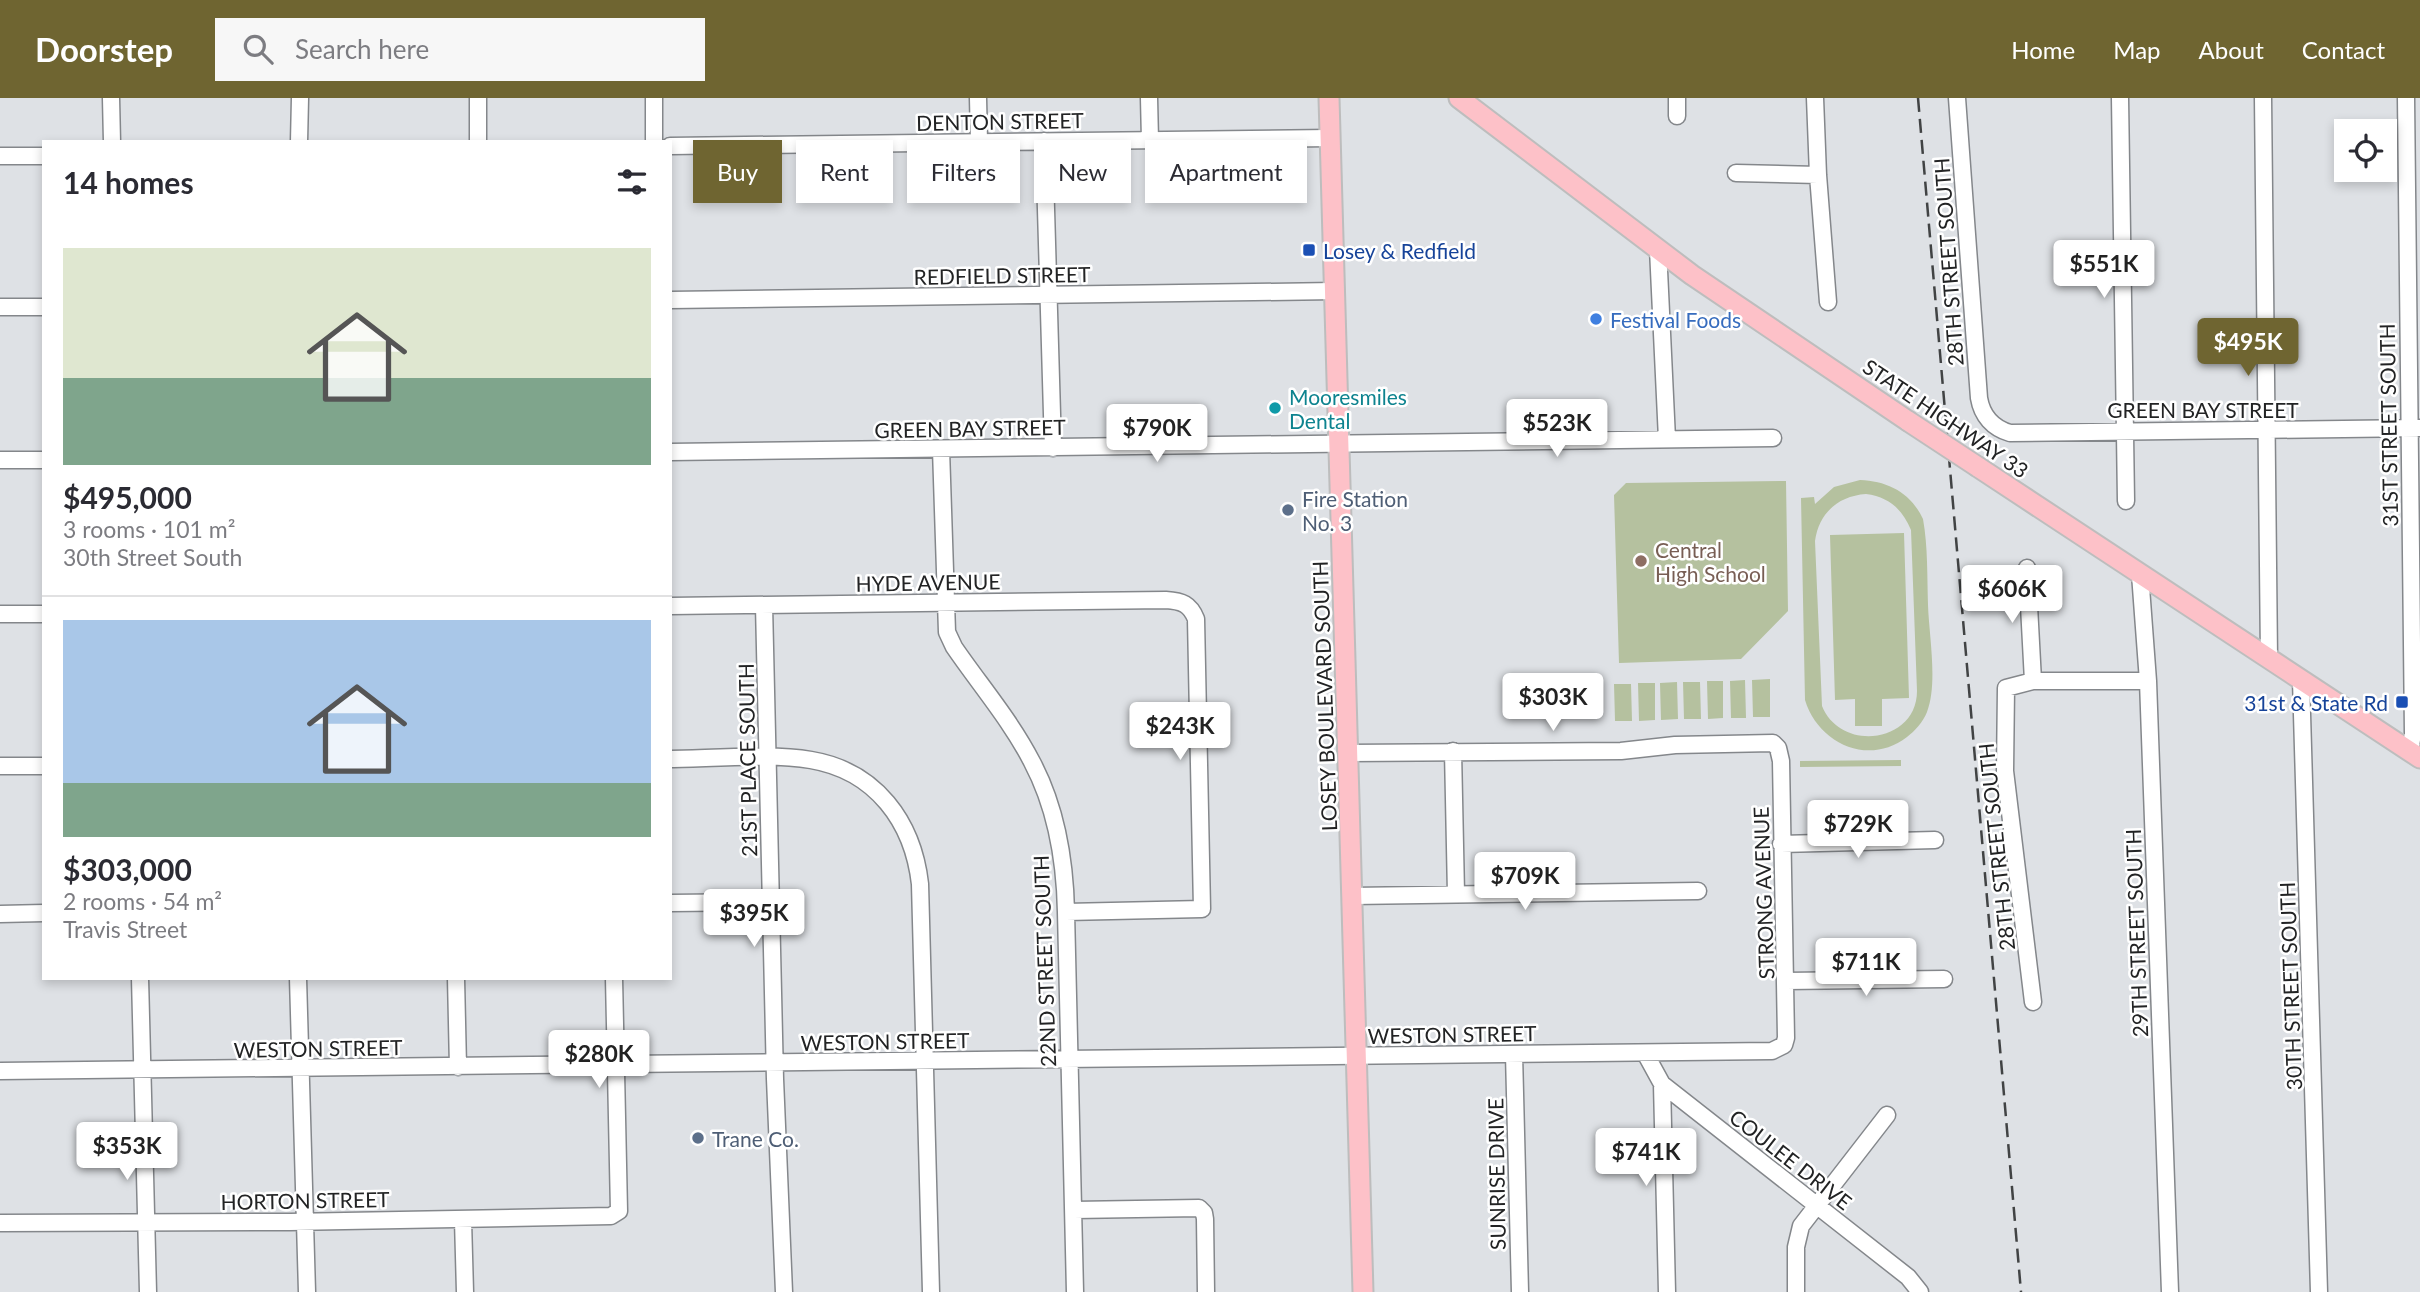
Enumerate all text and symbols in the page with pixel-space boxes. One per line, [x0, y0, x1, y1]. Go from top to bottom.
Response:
search box [215, 18, 705, 81]
text: Doorstep [35, 29, 173, 69]
icon: search [239, 30, 277, 68]
text: Search here [295, 33, 429, 65]
text: Home [2011, 35, 2075, 64]
text: Map [2113, 35, 2161, 64]
text: About [2199, 35, 2264, 64]
text: Contact [2302, 35, 2385, 64]
street label: DENTON STREET [916, 107, 1085, 135]
map controls [2334, 119, 2397, 182]
button: locate [2334, 119, 2397, 182]
chip: Buy [693, 140, 782, 203]
chip: Rent [796, 140, 893, 203]
chip: Filters [907, 140, 1020, 203]
chip: New [1034, 140, 1131, 203]
chip: Apartment [1145, 140, 1307, 203]
street label: 28TH STREET SOUTH [1928, 157, 1968, 367]
icon: filters [613, 163, 651, 201]
text: 14 homes [63, 164, 194, 200]
place label: Losey & Redfield [1323, 238, 1476, 263]
pin: $551K [2055, 240, 2153, 300]
marker: Losey & Redfield [1301, 242, 1317, 258]
text: $551K [2069, 249, 2139, 277]
street label: REDFIELD STREET [913, 261, 1091, 289]
icon: home [294, 294, 420, 420]
place label: Festival Foods [1610, 307, 1741, 332]
marker: Festival Foods [1588, 311, 1604, 327]
pin: $495K [2199, 318, 2297, 378]
street label: 31ST STREET SOUTH [2374, 323, 2402, 527]
text: $495K [2213, 327, 2283, 355]
street label: STATE HIGHWAY 33 [1859, 353, 2033, 483]
place label: Mooresmiles Dental [1289, 384, 1407, 433]
street label: GREEN BAY STREET [2107, 397, 2299, 422]
marker: Mooresmiles Dental [1267, 400, 1283, 416]
pin: $523K [1508, 400, 1606, 459]
pin: $790K [1108, 404, 1206, 464]
text: $523K [1522, 408, 1592, 436]
text: $790K [1122, 413, 1192, 441]
street label: GREEN BAY STREET [874, 414, 1067, 442]
text: $495,000 [63, 479, 192, 515]
place label: Fire Station No. 3 [1302, 486, 1408, 535]
marker: Fire Station No. 3 [1280, 502, 1296, 518]
text: 3 rooms · 101 m² [63, 515, 235, 543]
place label: Central High School [1655, 537, 1766, 586]
text: 30th Street South [63, 543, 242, 571]
marker: Central High School [1633, 553, 1649, 569]
street label: LOSEY BOULEVARD SOUTH [1307, 560, 1341, 832]
pin: $606K [1963, 566, 2061, 625]
street label: HYDE AVENUE [855, 568, 1001, 596]
text: $606K [1977, 574, 2047, 602]
street label: 21ST PLACE SOUTH [733, 663, 761, 857]
icon: home [294, 666, 420, 792]
pin: $303K [1504, 674, 1602, 733]
text: $303K [1518, 682, 1588, 710]
place label: 31st & State Rd [2244, 690, 2388, 715]
marker: 31st & State Rd [2394, 694, 2410, 710]
pin: $243K [1131, 702, 1229, 762]
text: $243K [1145, 711, 1215, 739]
street label: 28TH STREET SOUTH [1973, 742, 2019, 952]
pin: $729K [1809, 800, 1907, 860]
street label: STRONG AVENUE [1747, 806, 1779, 980]
text: $729K [1823, 809, 1893, 837]
street label: 29TH STREET SOUTH [2120, 828, 2152, 1038]
text: $303,000 [63, 851, 192, 887]
pin: $709K [1476, 852, 1574, 912]
street label: 22ND STREET SOUTH [1028, 855, 1060, 1067]
text: $709K [1490, 861, 1560, 889]
street label: 30TH STREET SOUTH [2274, 881, 2306, 1091]
text: 2 rooms · 54 m² [63, 887, 222, 915]
pin: $395K [705, 890, 803, 949]
text: $395K [719, 898, 789, 926]
text: Travis Street [63, 915, 187, 943]
pin: $711K [1817, 939, 1915, 998]
text: $711K [1831, 947, 1901, 975]
street label: WESTON STREET [1367, 1020, 1537, 1048]
street label: WESTON STREET [800, 1027, 970, 1055]
pin: $280K [550, 1030, 648, 1090]
street label: WESTON STREET [233, 1034, 403, 1062]
text: $280K [564, 1039, 634, 1067]
street label: SUNRISE DRIVE [1482, 1098, 1510, 1250]
street label: COULEE DRIVE [1725, 1104, 1857, 1214]
pin: $353K [78, 1122, 176, 1182]
place label: Trane Co. [712, 1126, 799, 1151]
pin: $741K [1597, 1128, 1695, 1188]
marker: Trane Co. [690, 1130, 706, 1146]
text: $353K [92, 1131, 162, 1159]
text: $741K [1611, 1137, 1681, 1165]
street label: HORTON STREET [220, 1186, 390, 1214]

